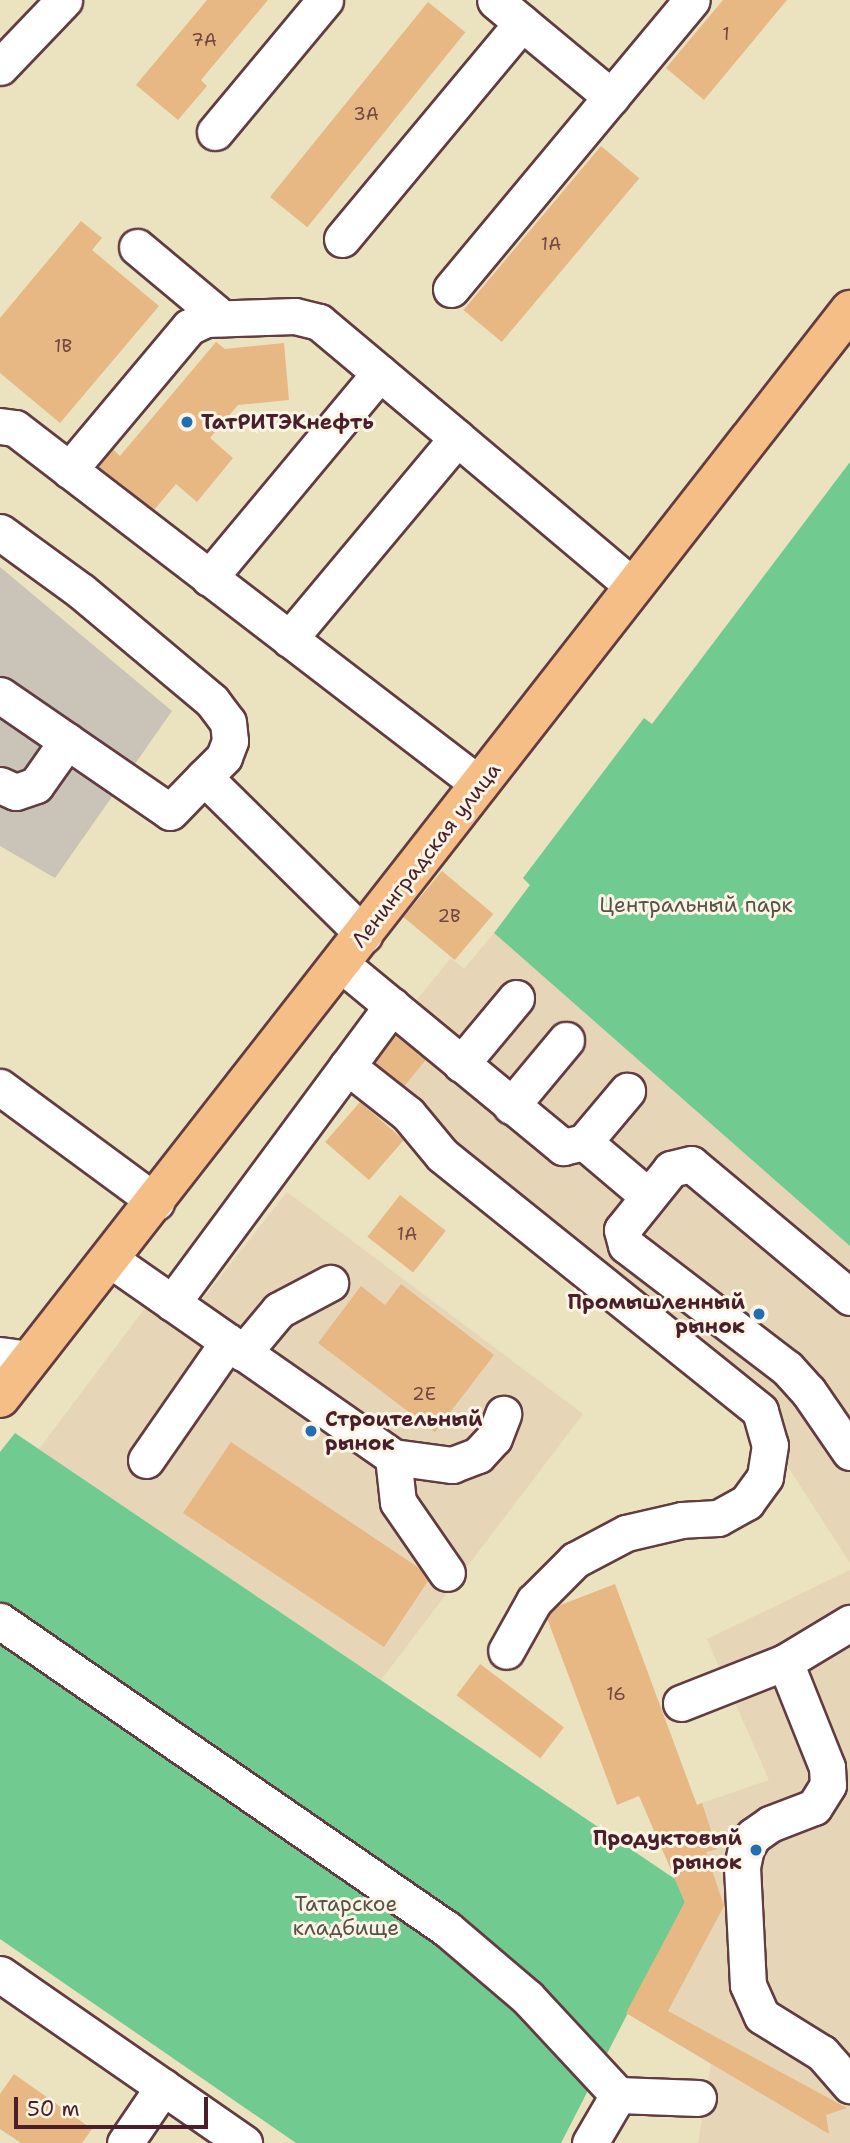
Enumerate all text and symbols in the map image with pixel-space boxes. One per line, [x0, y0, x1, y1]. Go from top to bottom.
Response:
house number: 1 [722, 23, 730, 45]
house number: 7А [191, 29, 217, 51]
house number: 3А [353, 103, 379, 125]
house number: 1А [541, 233, 561, 255]
house number: 1В [54, 335, 72, 357]
place label: ТатРИТЭКнефть [201, 409, 374, 435]
marker: ТатРИТЭКнефть [179, 414, 195, 430]
street label: Ленинградская улица [346, 758, 506, 952]
park label: Центральный парк [599, 892, 793, 918]
house number: 2В [437, 905, 461, 927]
house number: 1А [397, 1223, 417, 1245]
place label: Промышленный рынок [568, 1289, 745, 1339]
marker: Промышленный рынок [751, 1306, 767, 1322]
house number: 2Е [412, 1383, 436, 1405]
place label: Строительный рынок [325, 1406, 482, 1456]
marker: Строительный рынок [303, 1423, 319, 1439]
house number: 16 [606, 1683, 626, 1705]
place label: Продуктовый рынок [593, 1825, 742, 1875]
marker: Продуктовый рынок [748, 1842, 764, 1858]
park label: Татарское кладбище [293, 1891, 399, 1941]
scale bar [18, 2084, 212, 2128]
text: 50 m [27, 2095, 80, 2123]

